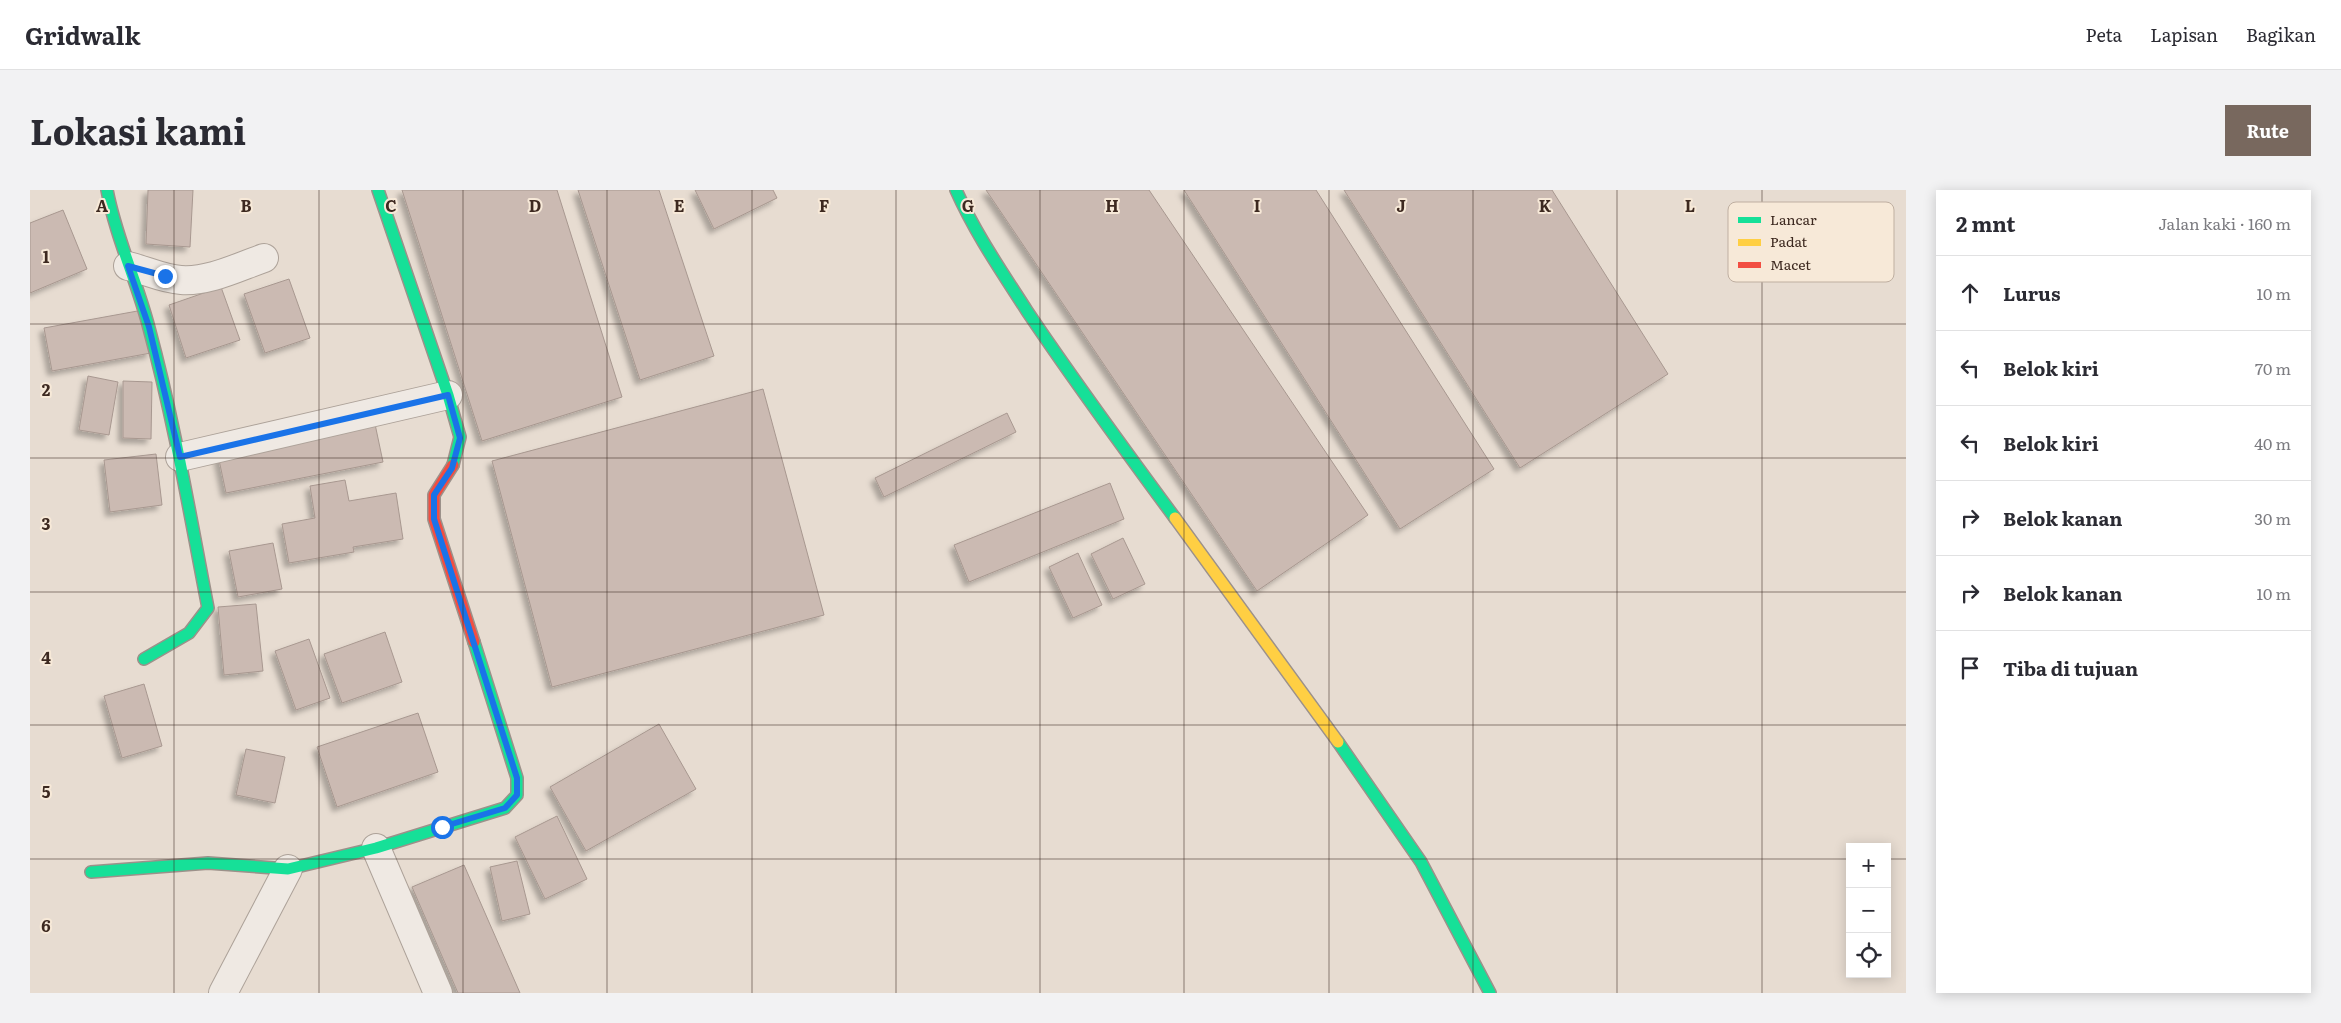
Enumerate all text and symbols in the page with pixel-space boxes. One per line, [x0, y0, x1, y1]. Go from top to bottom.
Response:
text: Gridwalk [25, 17, 141, 52]
text: Peta [2086, 21, 2122, 48]
text: Lapisan [2150, 21, 2218, 48]
text: Bagikan [2246, 21, 2316, 48]
text: Lokasi kami [30, 104, 246, 156]
button: Rute [2225, 105, 2311, 156]
text: A [96, 193, 108, 217]
text: B [240, 193, 252, 217]
text: C [385, 193, 397, 217]
text: D [529, 193, 541, 217]
text: E [674, 193, 685, 217]
text: F [819, 193, 829, 217]
text: G [962, 193, 974, 217]
text: H [1105, 193, 1119, 217]
text: I [1254, 193, 1260, 217]
text: J [1396, 193, 1406, 217]
text: K [1539, 193, 1552, 217]
text: L [1685, 193, 1695, 217]
legend [1728, 202, 1894, 282]
text: 2 mnt [1956, 207, 2016, 238]
text: Lancar [1770, 209, 1817, 229]
text: Jalan kaki · 160 m [2158, 211, 2291, 235]
text: Padat [1770, 231, 1808, 251]
text: 1 [43, 244, 50, 268]
text: Macet [1770, 254, 1811, 274]
route end [154, 265, 177, 288]
icon: ahead [1956, 279, 1984, 307]
text: Lurus [2003, 279, 2060, 307]
text: 10 m [2257, 281, 2291, 305]
icon: left [1956, 354, 1984, 382]
text: Belok kiri [2003, 354, 2099, 382]
text: 70 m [2255, 356, 2291, 380]
text: 2 [42, 377, 51, 401]
icon: left [1956, 429, 1984, 457]
text: Belok kiri [2003, 429, 2099, 457]
text: 40 m [2254, 431, 2291, 455]
icon: right [1956, 504, 1984, 532]
text: Belok kanan [2003, 504, 2122, 532]
text: 30 m [2254, 506, 2291, 530]
text: 3 [42, 511, 51, 535]
icon: right [1956, 579, 1984, 607]
text: Belok kanan [2003, 579, 2122, 607]
text: 10 m [2257, 581, 2291, 605]
text: 4 [41, 645, 51, 669]
icon: arrive [1956, 654, 1984, 682]
text: Tiba di tujuan [2003, 654, 2138, 682]
text: 5 [42, 779, 51, 803]
route start [431, 816, 454, 839]
map controls [1846, 843, 1891, 978]
button: + [1846, 843, 1891, 888]
button: − [1846, 888, 1891, 933]
text: 6 [41, 913, 51, 937]
button: locate [1846, 933, 1891, 978]

